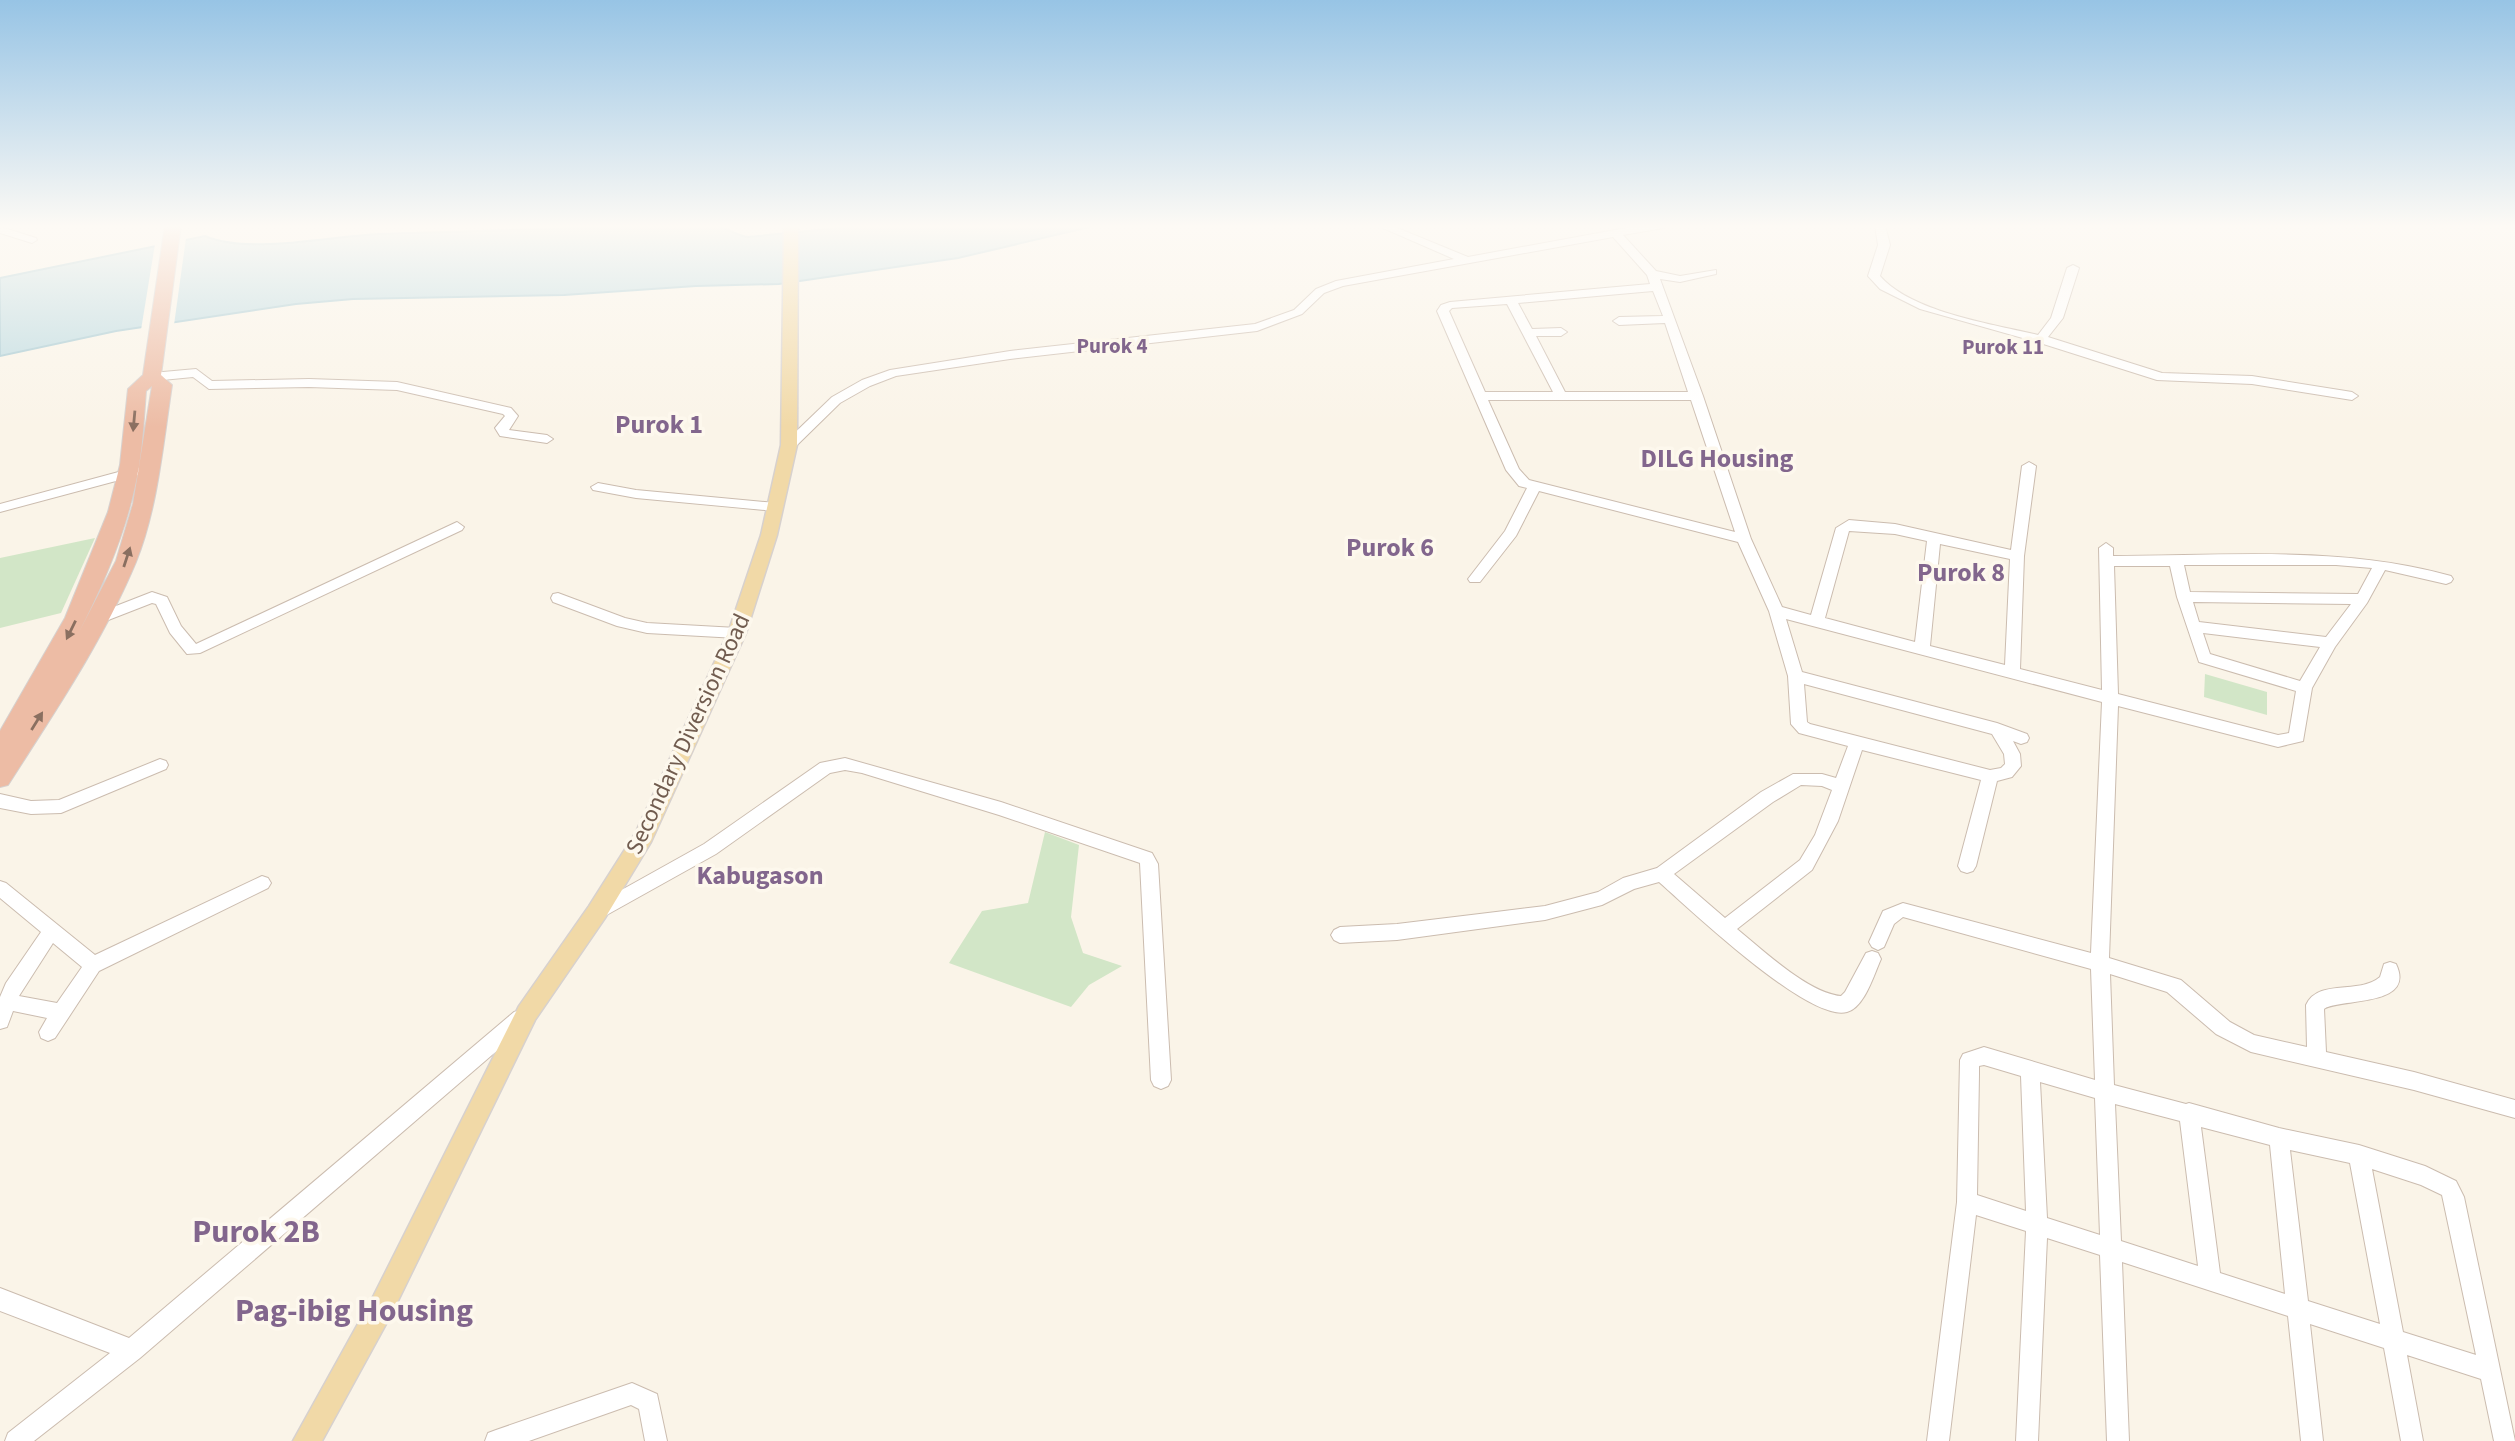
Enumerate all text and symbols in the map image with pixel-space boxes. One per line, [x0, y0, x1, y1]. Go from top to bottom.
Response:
district label: Purok 4 [1076, 331, 1148, 361]
district label: Purok 11 [1962, 332, 2044, 362]
district label: Purok 1 [615, 406, 703, 443]
one-way arrow [128, 410, 139, 432]
district label: DILG Housing [1641, 440, 1794, 477]
district label: Purok 6 [1346, 529, 1434, 566]
one-way arrow [122, 546, 132, 567]
district label: Purok 8 [1917, 554, 2005, 591]
street label: Secondary Diversion Road [617, 608, 759, 860]
one-way arrow [65, 620, 76, 640]
one-way arrow [31, 712, 44, 731]
district label: Kabugason [696, 857, 824, 894]
district label: Purok 2B [192, 1209, 320, 1255]
district label: Pag-ibig Housing [235, 1288, 473, 1334]

